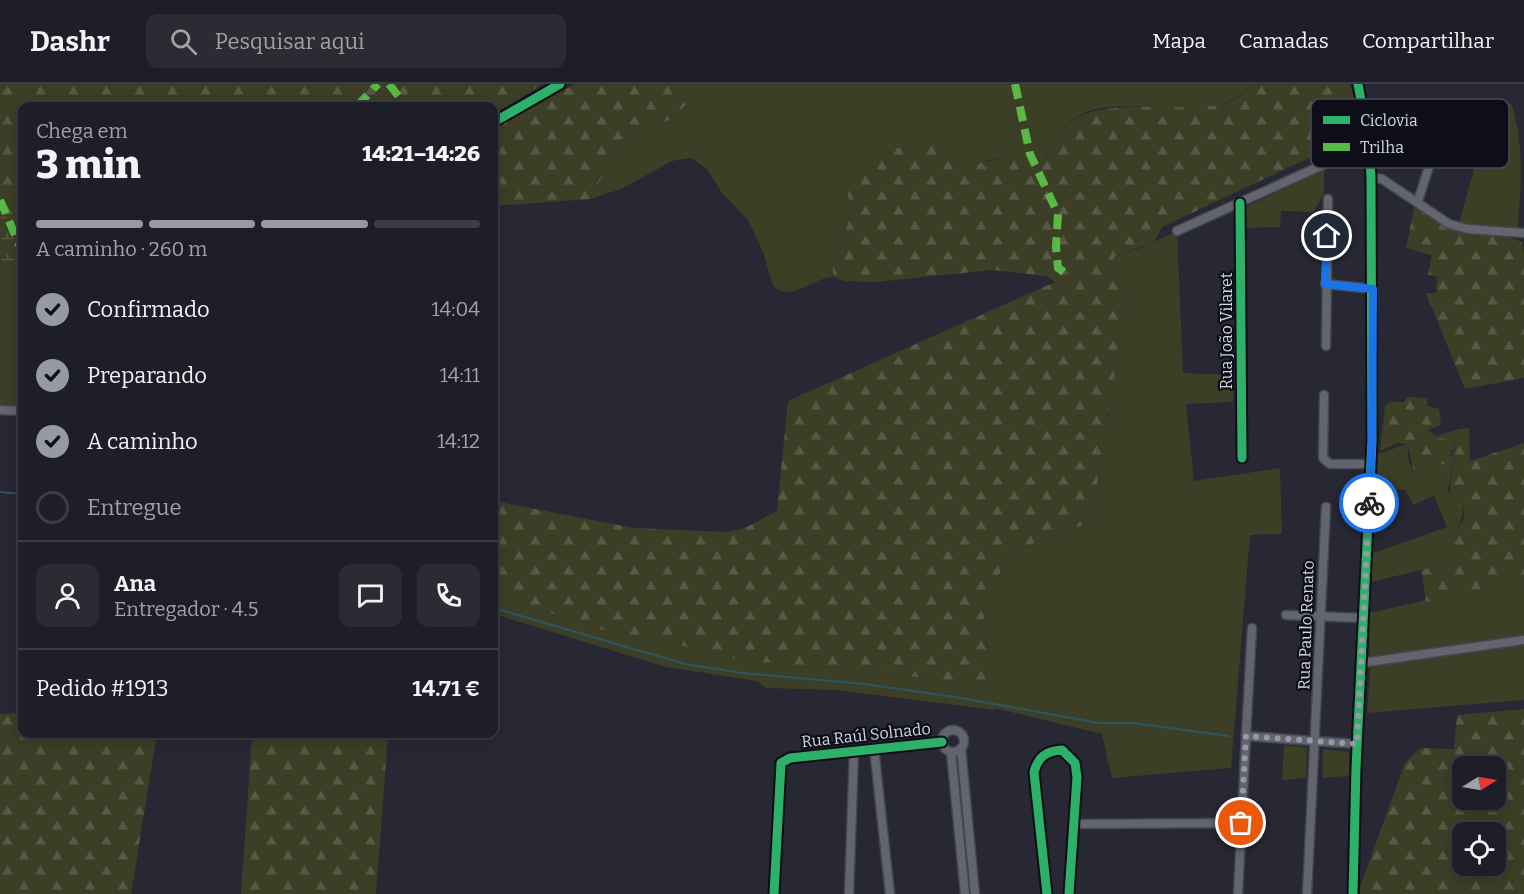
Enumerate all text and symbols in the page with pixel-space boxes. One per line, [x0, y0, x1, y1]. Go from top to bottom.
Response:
search box [146, 14, 566, 68]
text: Dashr [30, 25, 110, 58]
icon: search [167, 25, 200, 58]
text: Pesquisar aqui [215, 28, 365, 55]
text: Mapa [1152, 28, 1206, 54]
text: Camadas [1239, 28, 1329, 54]
text: Compartilhar [1362, 28, 1494, 54]
legend [1311, 99, 1509, 168]
text: Ciclovia [1360, 111, 1418, 130]
text: Chega em [36, 119, 128, 143]
text: Trilha [1360, 138, 1404, 157]
text: 14:21–14:26 [362, 140, 480, 167]
text: 3 min [36, 142, 141, 188]
pin [1301, 210, 1352, 261]
icon: home [1310, 219, 1343, 252]
text: A caminho · 260 m [36, 237, 207, 261]
street label: Rua João Vilaret [1217, 272, 1236, 390]
icon: check [36, 293, 69, 326]
text: Confirmado [87, 296, 210, 323]
text: 14:04 [431, 297, 480, 321]
icon: check [36, 359, 69, 392]
text: Preparando [87, 362, 207, 389]
text: 14:11 [440, 363, 480, 387]
icon: check [36, 425, 69, 458]
text: A caminho [87, 428, 198, 455]
text: 14:12 [437, 429, 480, 453]
courier [1339, 473, 1399, 533]
icon: bike [1353, 487, 1386, 520]
text: Entregue [87, 494, 182, 521]
street label: Rua Paulo Renato [1294, 560, 1318, 690]
button: person [36, 564, 99, 627]
button: chat [339, 564, 402, 627]
button: phone [417, 564, 480, 627]
text: Ana [114, 570, 156, 597]
text: Entregador · 4.5 [114, 597, 258, 621]
text: Pedido #1913 [36, 675, 169, 702]
text: 14.71 € [412, 675, 480, 702]
street label: Rua Raúl Solnado [801, 719, 931, 751]
north arrow [1452, 756, 1506, 810]
map controls [1452, 756, 1506, 876]
pin [1215, 797, 1266, 848]
icon: bag [1224, 806, 1257, 839]
button: locate [1452, 822, 1506, 876]

